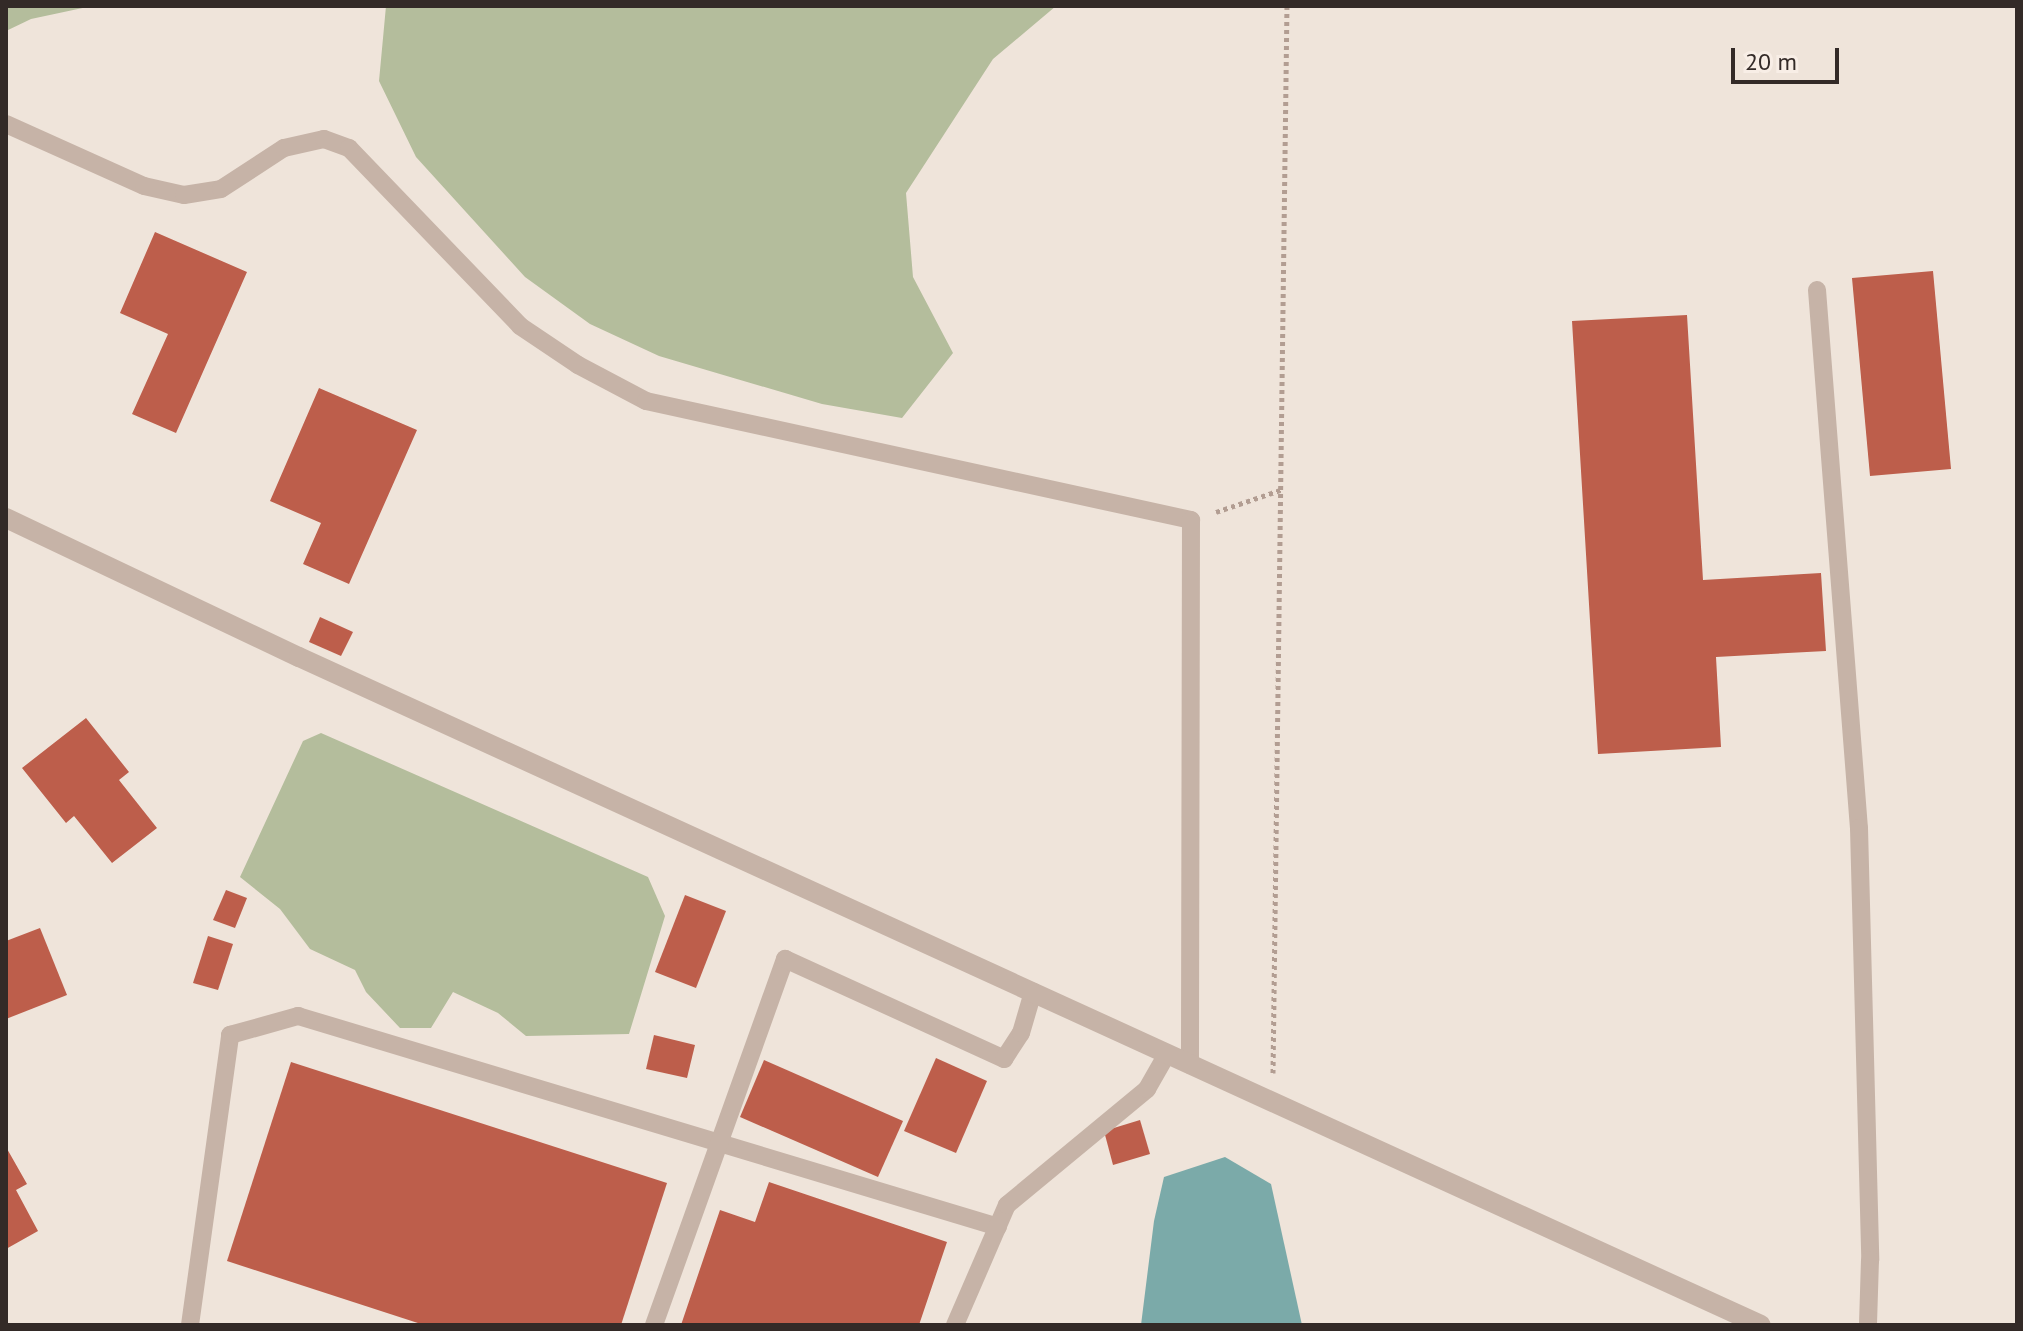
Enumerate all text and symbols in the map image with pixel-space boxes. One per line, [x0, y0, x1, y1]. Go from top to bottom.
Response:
scale bar [1735, 32, 1843, 82]
text: 20 m [1745, 46, 1797, 77]

